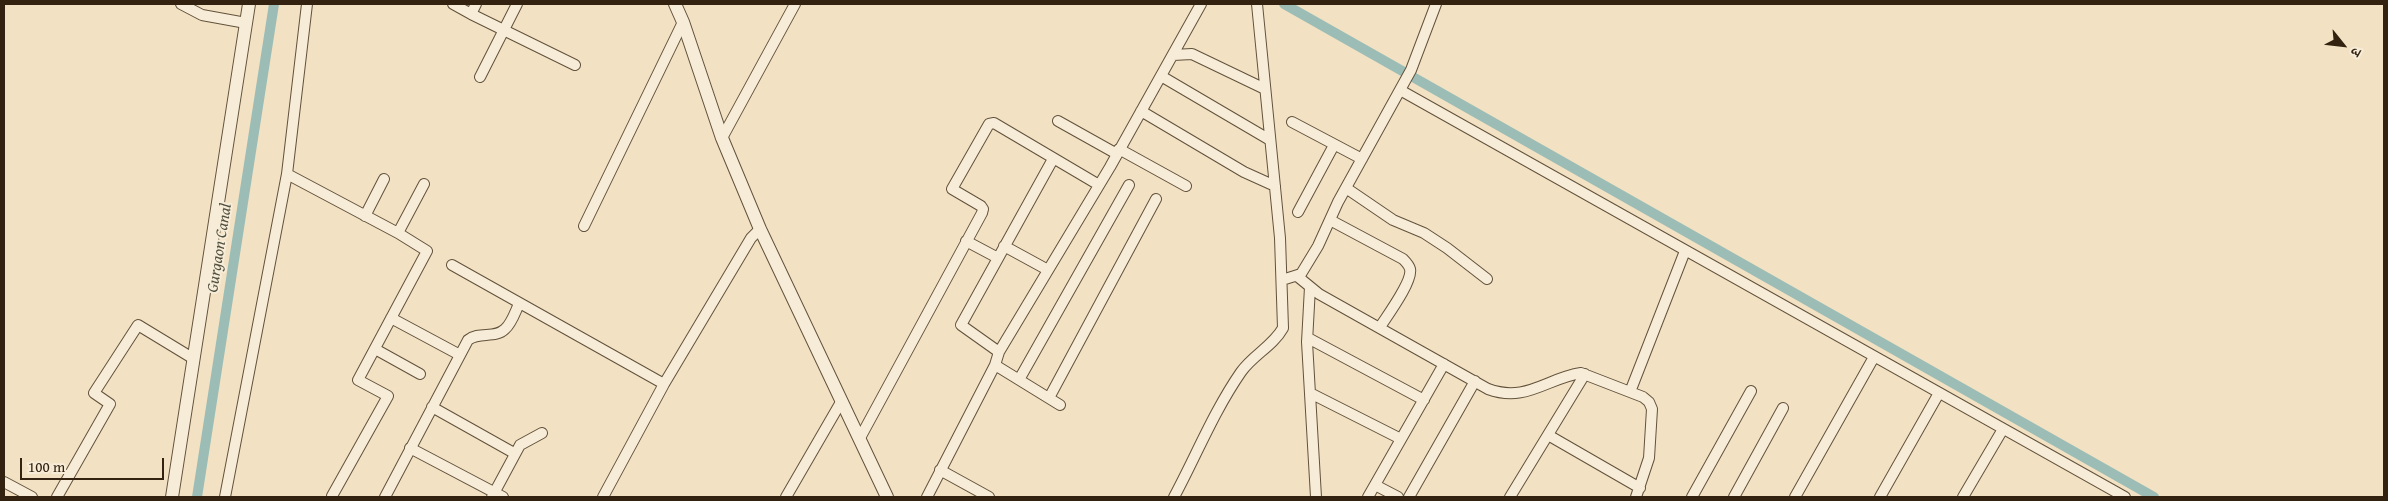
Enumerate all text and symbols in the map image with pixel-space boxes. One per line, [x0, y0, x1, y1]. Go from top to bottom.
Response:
north arrow [2318, 20, 2368, 70]
text: उ [2346, 44, 2367, 60]
water label: Gurgaon Canal [203, 202, 237, 294]
scale bar [22, 448, 166, 480]
text: 100 m [28, 456, 65, 477]

